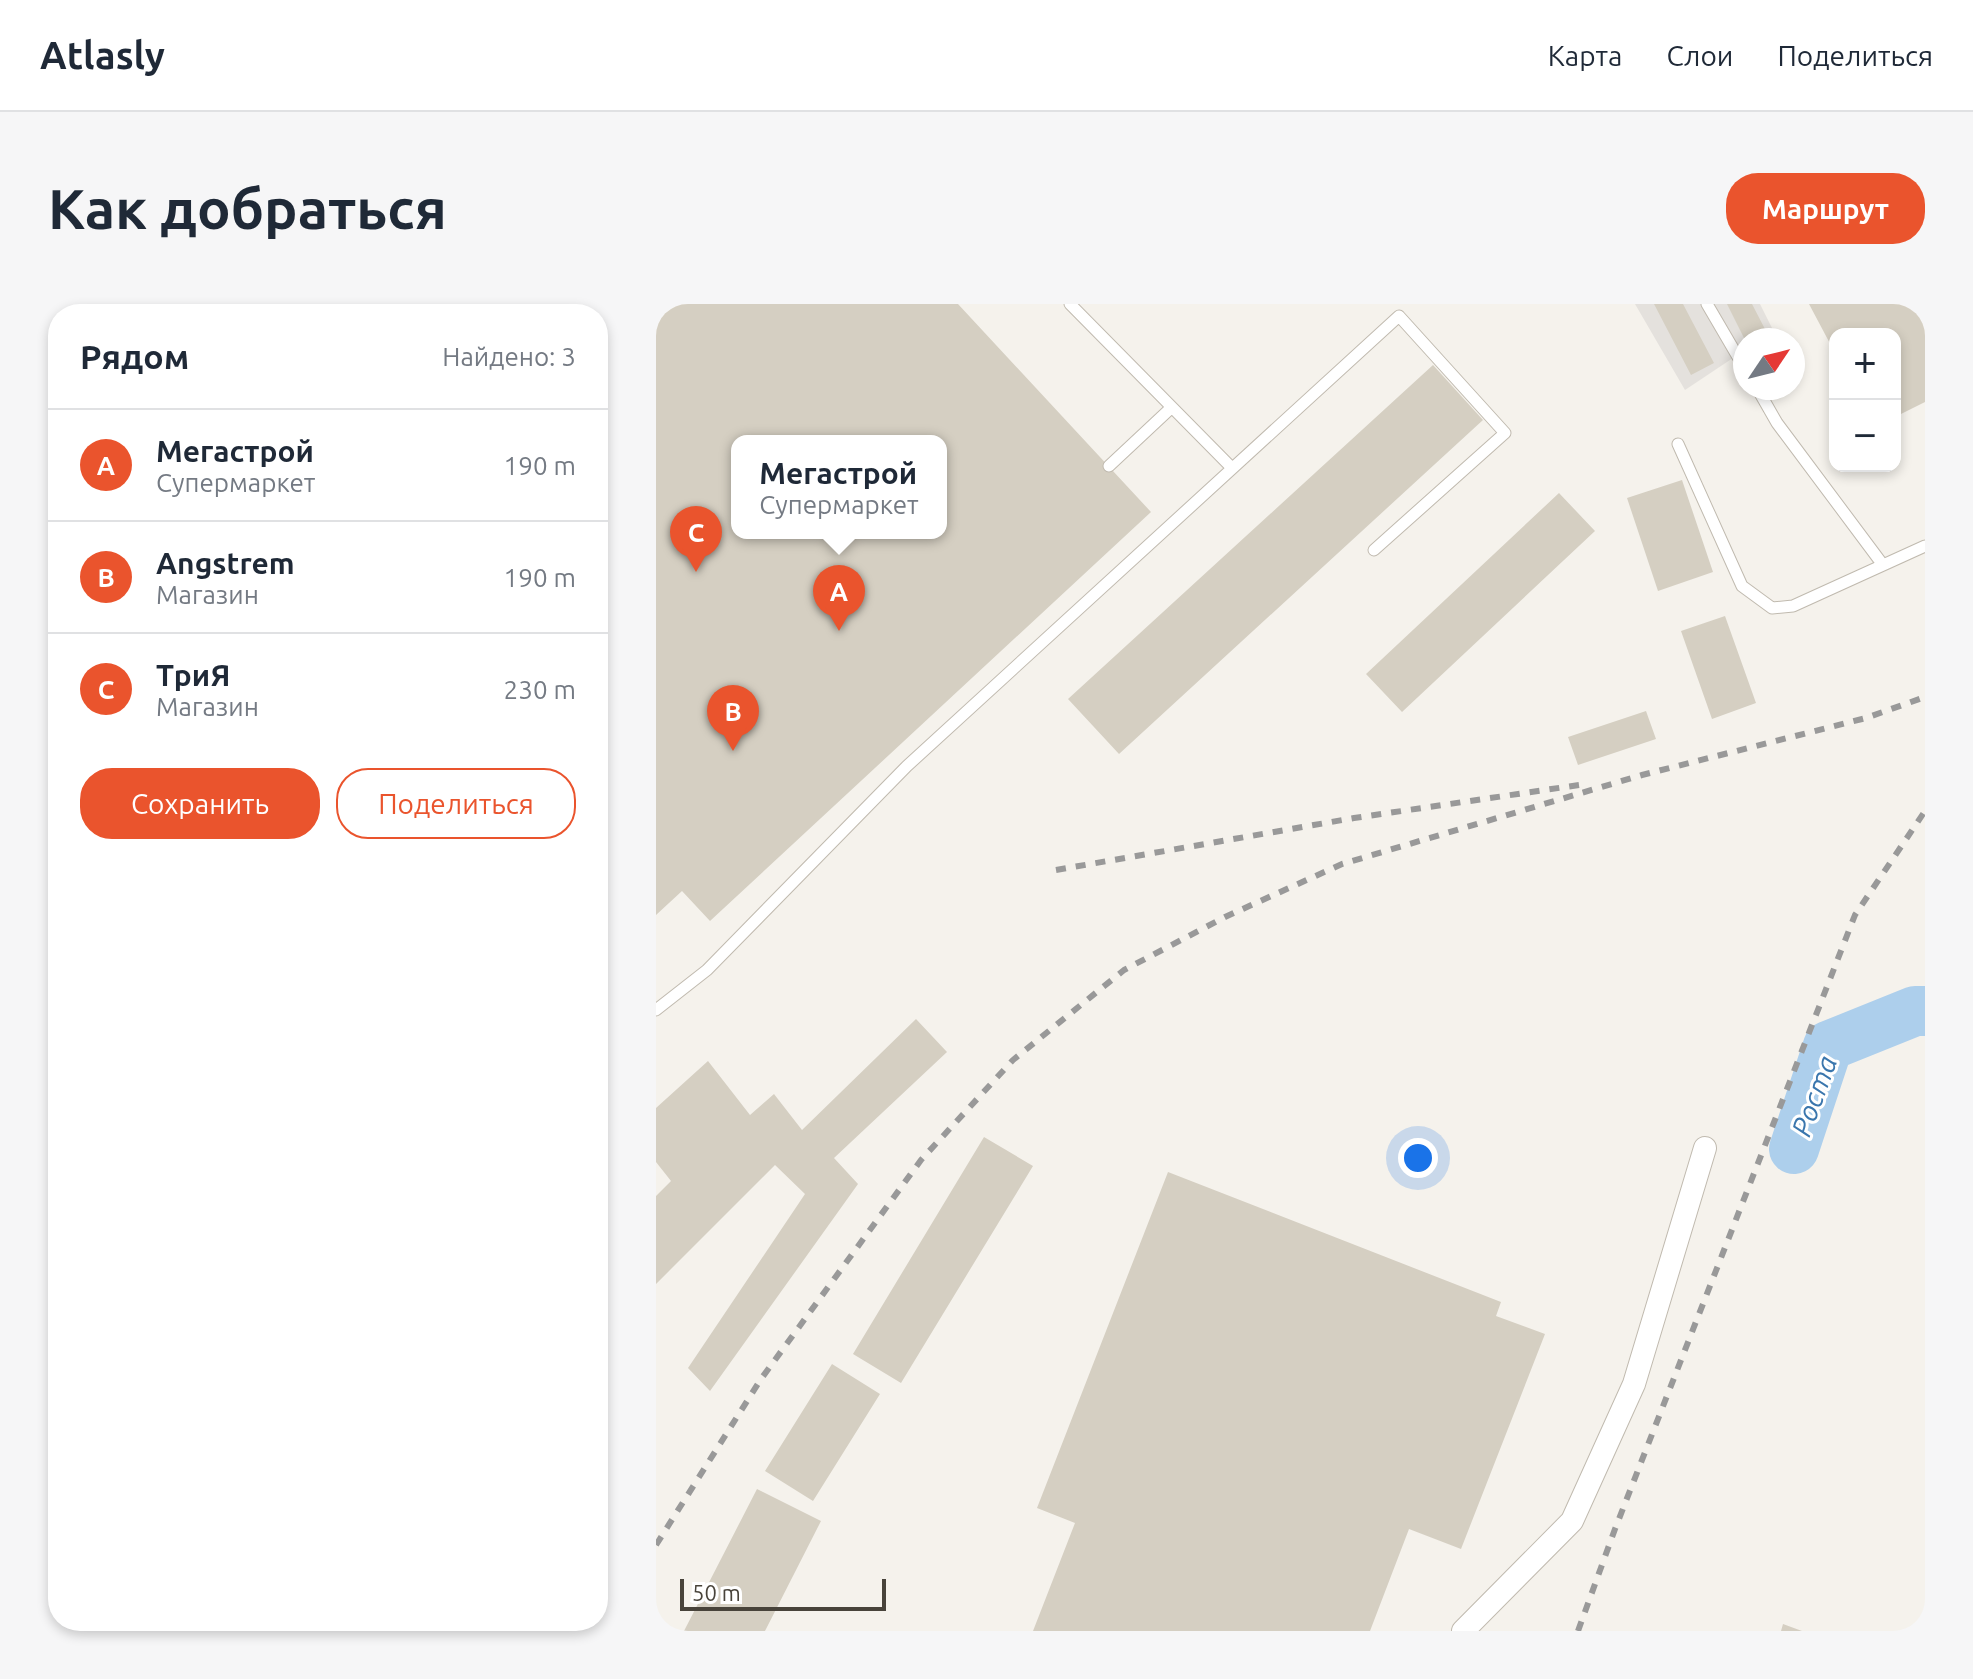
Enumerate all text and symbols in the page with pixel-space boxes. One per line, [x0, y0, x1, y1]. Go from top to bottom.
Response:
text: Atlasly [40, 34, 165, 76]
text: Карта [1548, 40, 1622, 71]
text: Слои [1666, 40, 1733, 71]
text: Поделиться [1777, 40, 1933, 71]
button: Маршрут [1726, 173, 1925, 244]
text: Как добраться [48, 177, 447, 240]
north arrow [1733, 328, 1805, 400]
map controls [1829, 328, 1901, 472]
button: + [1829, 328, 1901, 400]
text: Рядом [80, 337, 189, 375]
text: Найдено: 3 [442, 342, 576, 371]
button: − [1829, 400, 1901, 472]
text: Мегастрой [156, 434, 314, 468]
popup [731, 435, 947, 539]
text: A [97, 451, 115, 480]
text: 190 m [504, 451, 576, 480]
text: Мегастрой [759, 456, 917, 490]
text: Супермаркет [156, 468, 315, 497]
text: Супермаркет [759, 490, 919, 519]
pin: C [670, 506, 722, 572]
text: Angstrem [156, 546, 295, 580]
text: B [97, 563, 115, 592]
text: 190 m [504, 563, 576, 592]
pin: A [813, 565, 865, 631]
text: Магазин [156, 580, 259, 609]
text: ТриЯ [156, 658, 230, 692]
text: C [98, 675, 114, 704]
text: 230 m [504, 675, 576, 704]
pin: B [707, 685, 759, 751]
text: Магазин [156, 692, 259, 721]
button: Сохранить [80, 768, 320, 839]
button: Поделиться [336, 768, 576, 839]
water label: Роста [1785, 1051, 1842, 1140]
your location [1398, 1138, 1438, 1178]
scale bar [680, 1575, 886, 1611]
text: 50 m [692, 1580, 741, 1605]

